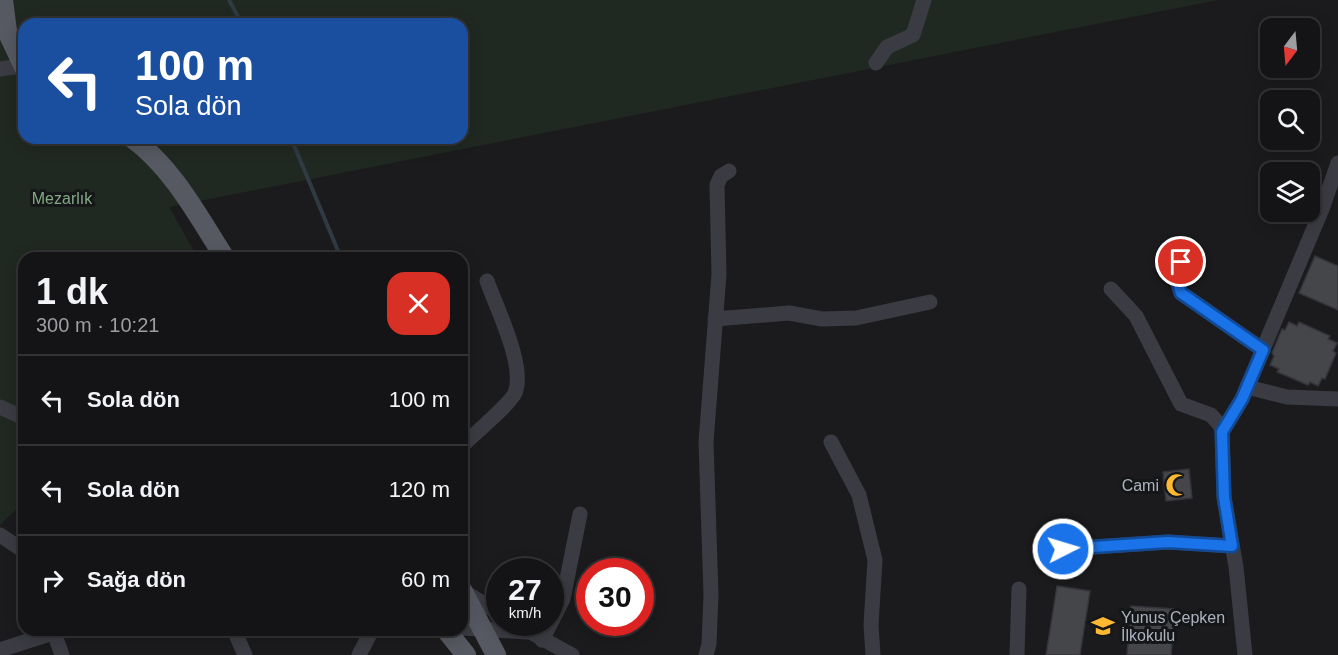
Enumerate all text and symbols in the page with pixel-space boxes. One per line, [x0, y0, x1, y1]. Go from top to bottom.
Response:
north arrow [1260, 18, 1320, 78]
map controls [1260, 18, 1320, 222]
icon: left [36, 42, 114, 120]
text: 100 m [135, 42, 254, 89]
button: search [1260, 90, 1320, 150]
text: Sola dön [135, 91, 242, 121]
button: layers [1260, 162, 1320, 222]
park label: Mezarlık [32, 190, 93, 207]
pin [1155, 236, 1206, 287]
icon: arrive [1164, 245, 1197, 278]
text: 1 dk [36, 271, 108, 312]
button: close [387, 272, 450, 335]
text: 300 m · 10:21 [36, 314, 159, 336]
icon: left [36, 384, 69, 417]
text: Sola dön [87, 387, 180, 412]
text: 100 m [389, 387, 450, 412]
mosque icon: Cami [1164, 472, 1190, 498]
icon: left [36, 474, 69, 507]
text: Sola dön [87, 477, 180, 502]
text: 120 m [389, 477, 450, 502]
place label: Cami [1122, 477, 1159, 494]
position arrow [1031, 517, 1095, 581]
speed limit sign: 30 [576, 558, 654, 636]
icon: right [36, 564, 69, 597]
text: Sağa dön [87, 567, 186, 592]
text: 60 m [401, 567, 450, 592]
text: 27 [508, 573, 542, 606]
text: km/h [509, 604, 541, 621]
place label: Yunus Çepken İlkokulu [1121, 609, 1225, 644]
school or university icon: Yunus Çepken İlkokulu [1090, 613, 1116, 639]

